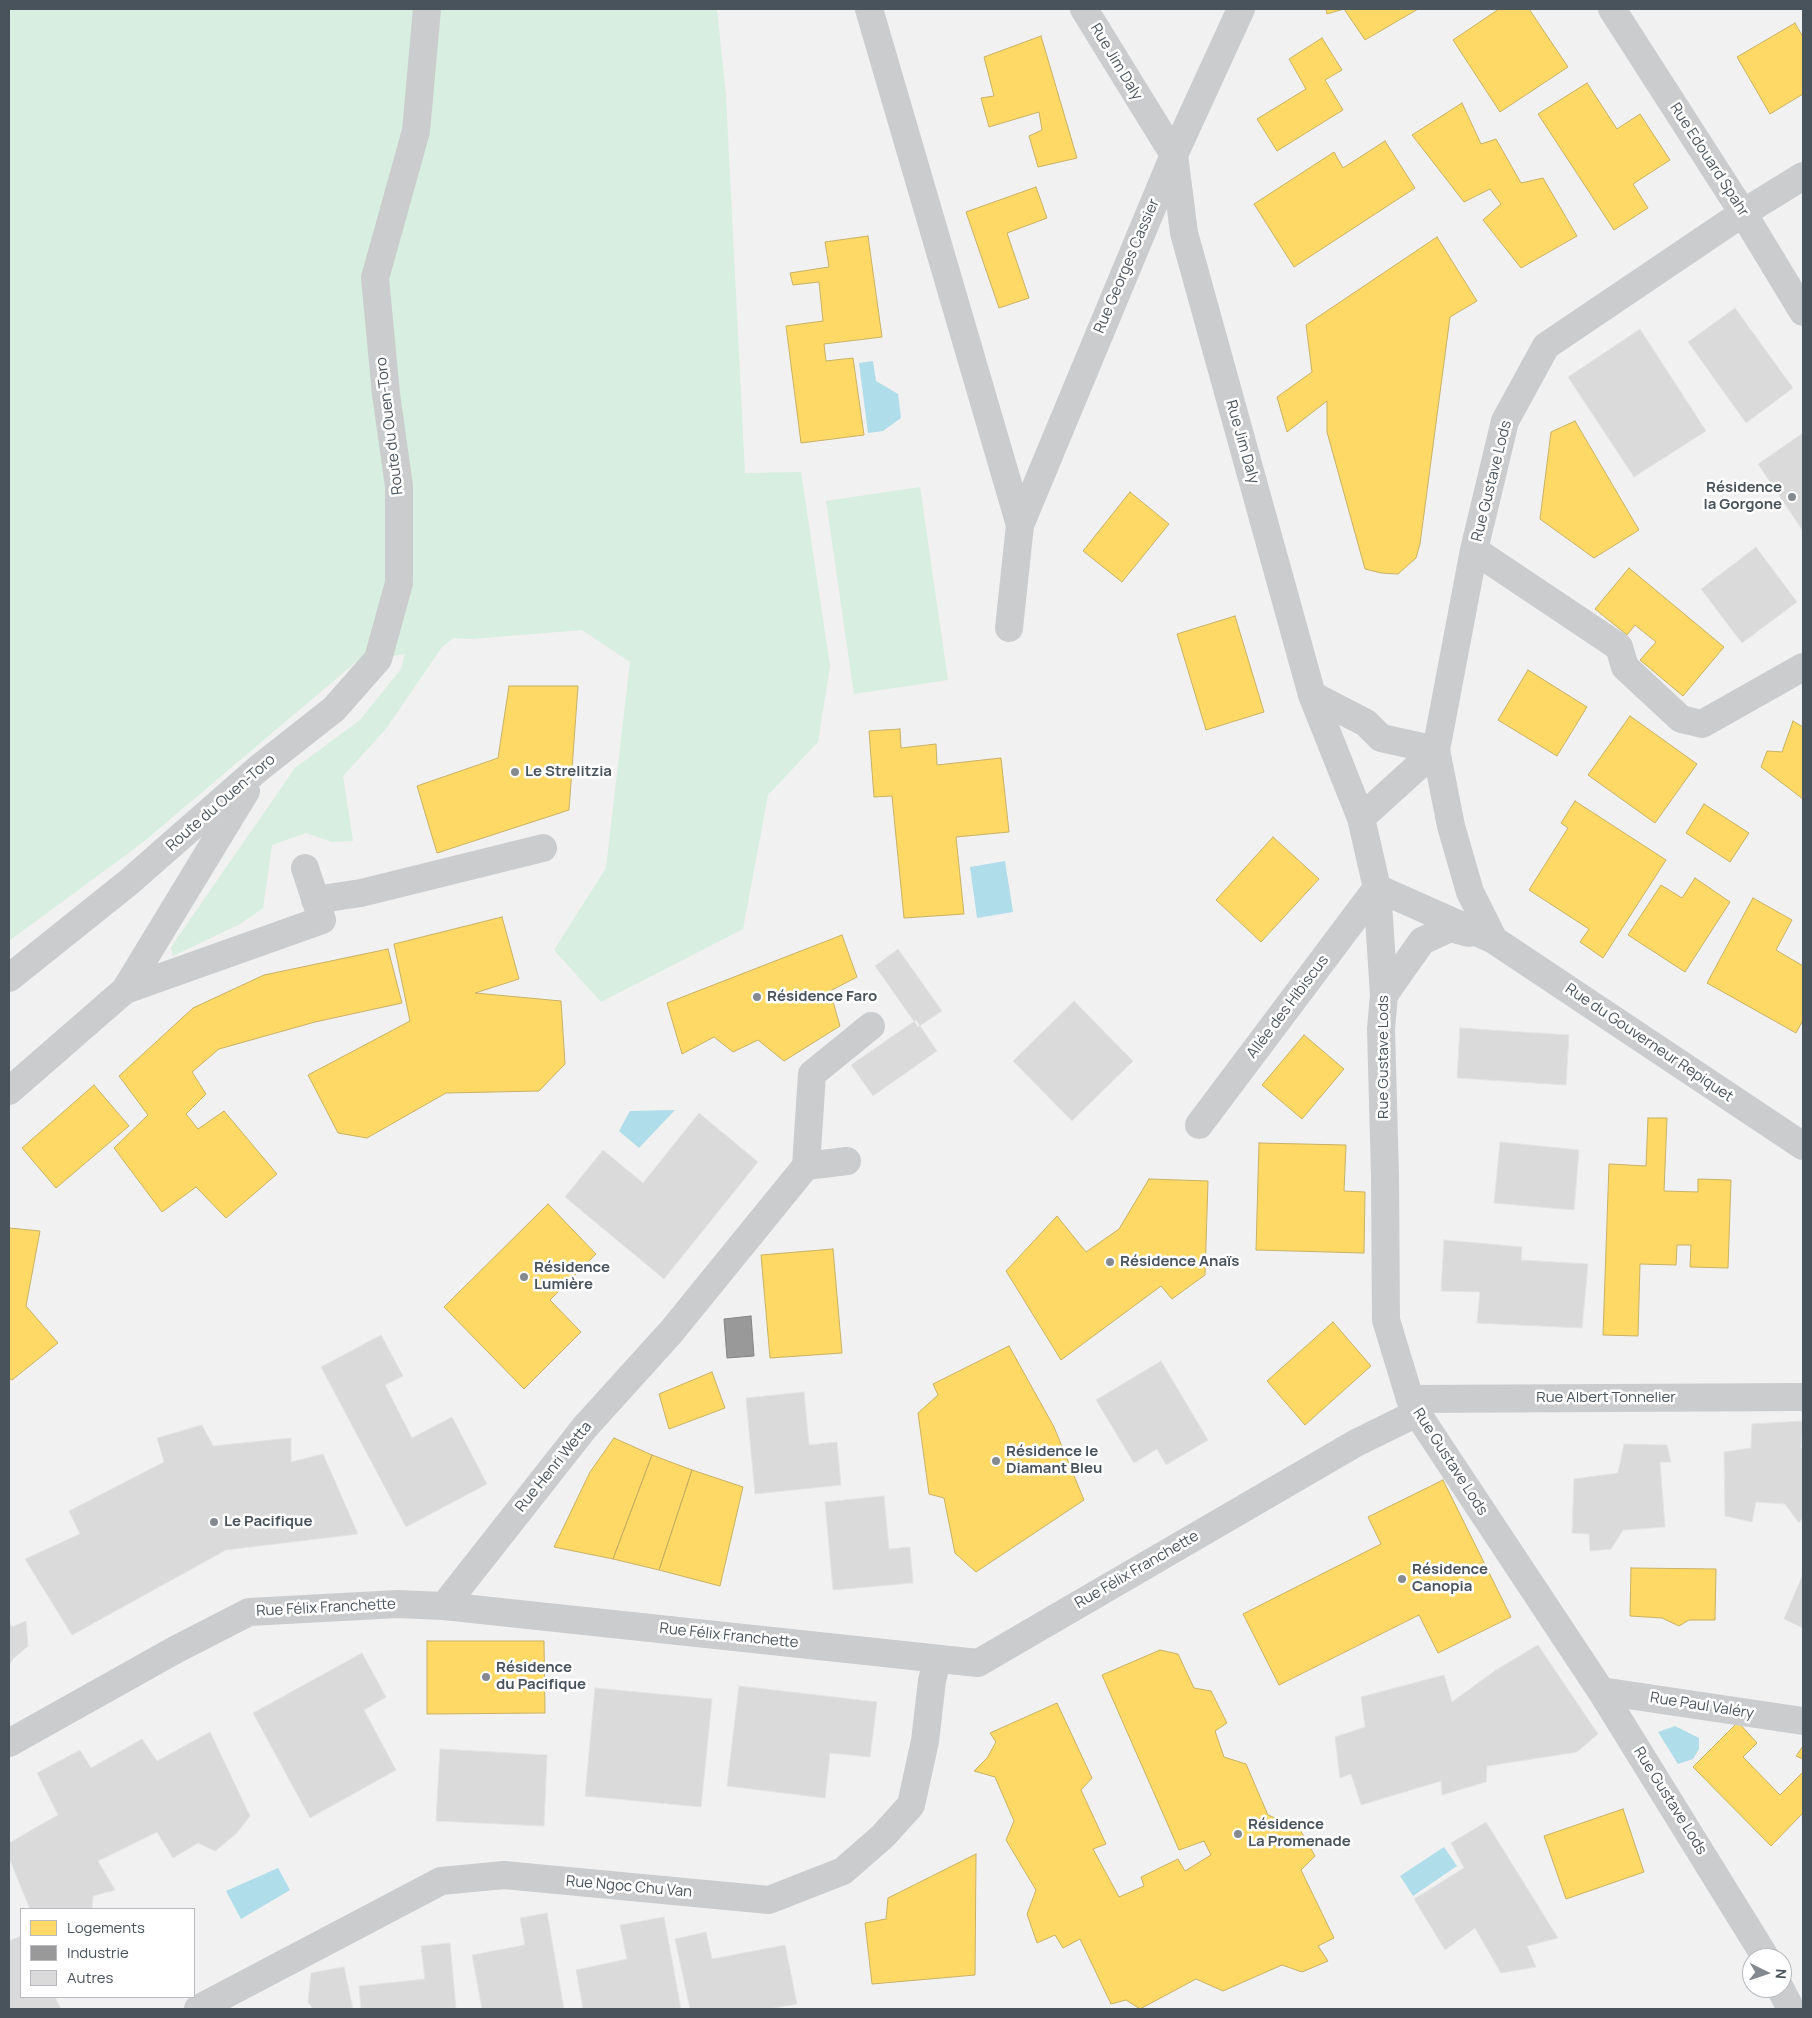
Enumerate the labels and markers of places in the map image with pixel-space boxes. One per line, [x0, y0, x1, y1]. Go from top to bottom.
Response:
place label: Résidence la Gorgone [1703, 479, 1782, 514]
marker: Résidence la Gorgone [1786, 491, 1798, 503]
place label: Le Strelitzia [525, 763, 612, 781]
marker: Le Strelitzia [509, 766, 521, 778]
place label: Résidence Faro [767, 988, 877, 1006]
marker: Résidence Faro [751, 991, 763, 1003]
place label: Résidence Anaïs [1120, 1253, 1239, 1271]
marker: Résidence Anaïs [1104, 1256, 1116, 1268]
place label: Résidence Lumière [534, 1259, 610, 1294]
marker: Résidence Lumière [518, 1271, 530, 1283]
place label: Résidence le Diamant Bleu [1006, 1443, 1102, 1478]
marker: Résidence le Diamant Bleu [990, 1455, 1002, 1467]
place label: Le Pacifique [224, 1513, 312, 1531]
marker: Le Pacifique [208, 1516, 220, 1528]
place label: Résidence Canopia [1412, 1561, 1488, 1596]
marker: Résidence Canopia [1396, 1573, 1408, 1585]
place label: Résidence du Pacifique [496, 1659, 586, 1694]
marker: Résidence du Pacifique [480, 1671, 492, 1683]
place label: Résidence La Promenade [1248, 1816, 1351, 1851]
marker: Résidence La Promenade [1232, 1828, 1244, 1840]

